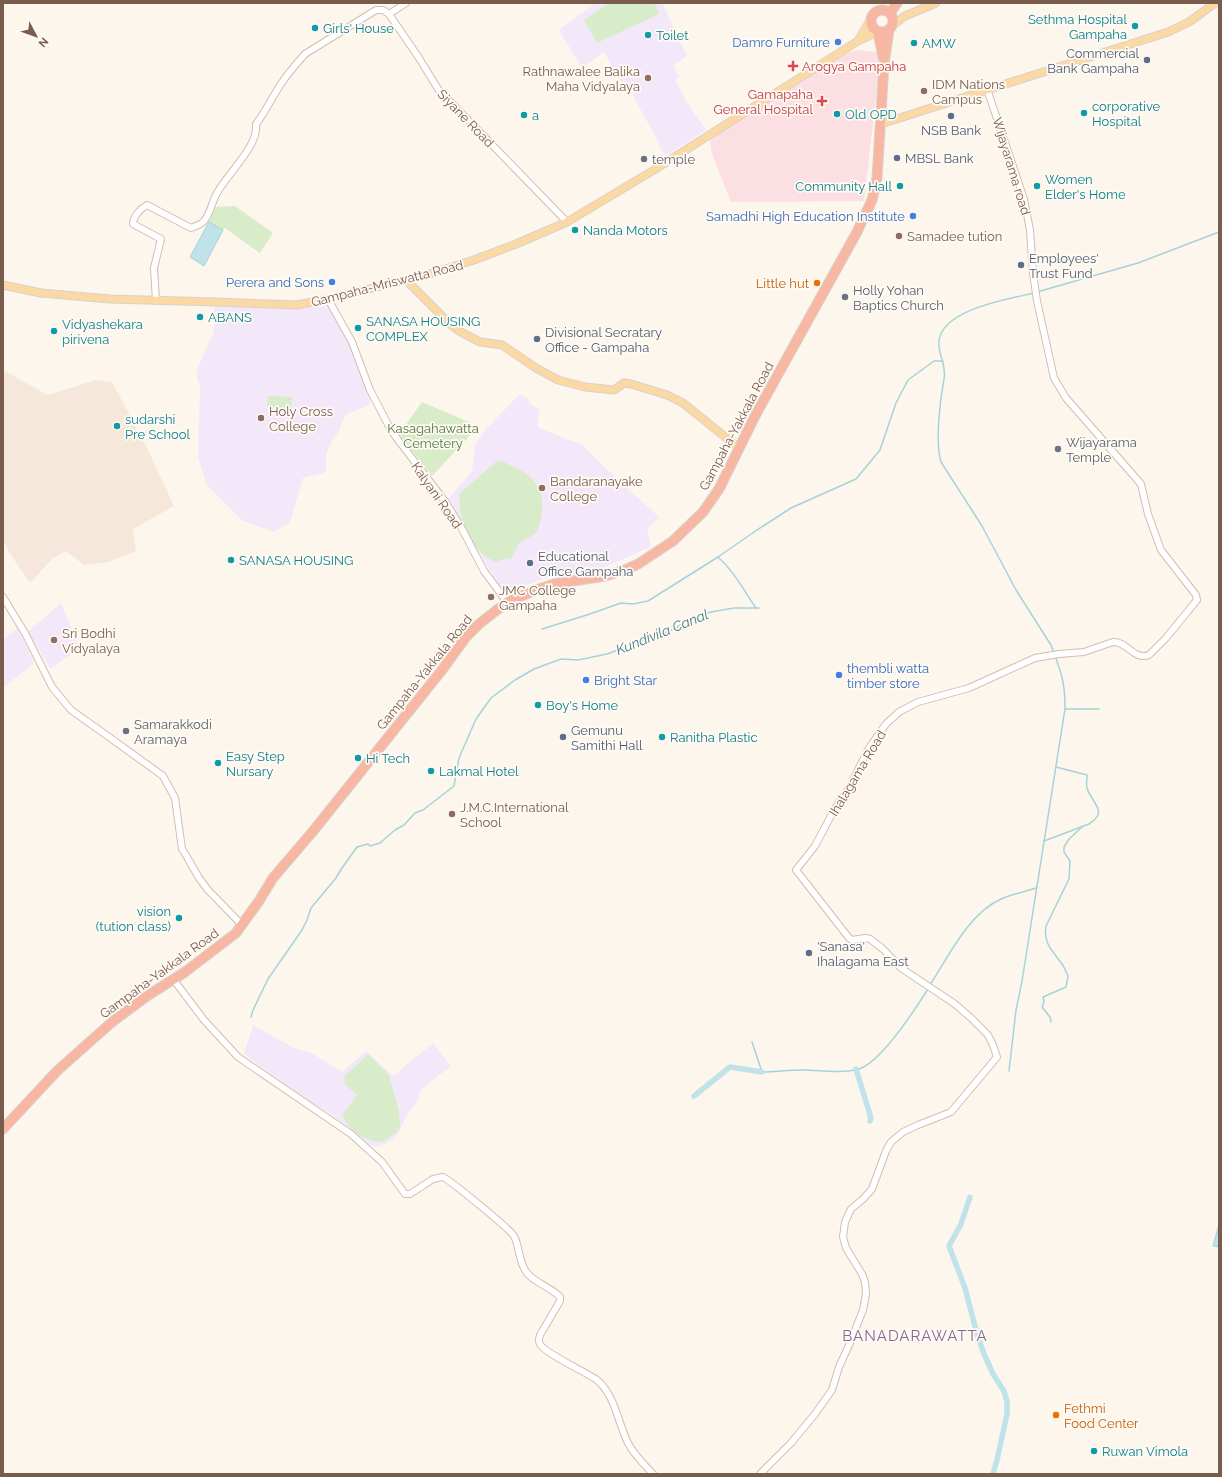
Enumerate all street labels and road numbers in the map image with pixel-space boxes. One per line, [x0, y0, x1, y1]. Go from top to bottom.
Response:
street label: Siyane Road [434, 86, 497, 150]
street label: Wijayarama road [990, 115, 1034, 217]
street label: Gampaha-Mriswatta Road [309, 257, 465, 310]
street label: Gampaha-Yakkala Road [696, 360, 777, 493]
street label: Kalyani Road [408, 459, 465, 531]
street label: Gampaha-Yakkala Road [374, 612, 475, 733]
street label: Ihalagama Road [826, 728, 889, 819]
street label: Gampaha-Yakkala Road [97, 925, 222, 1021]

